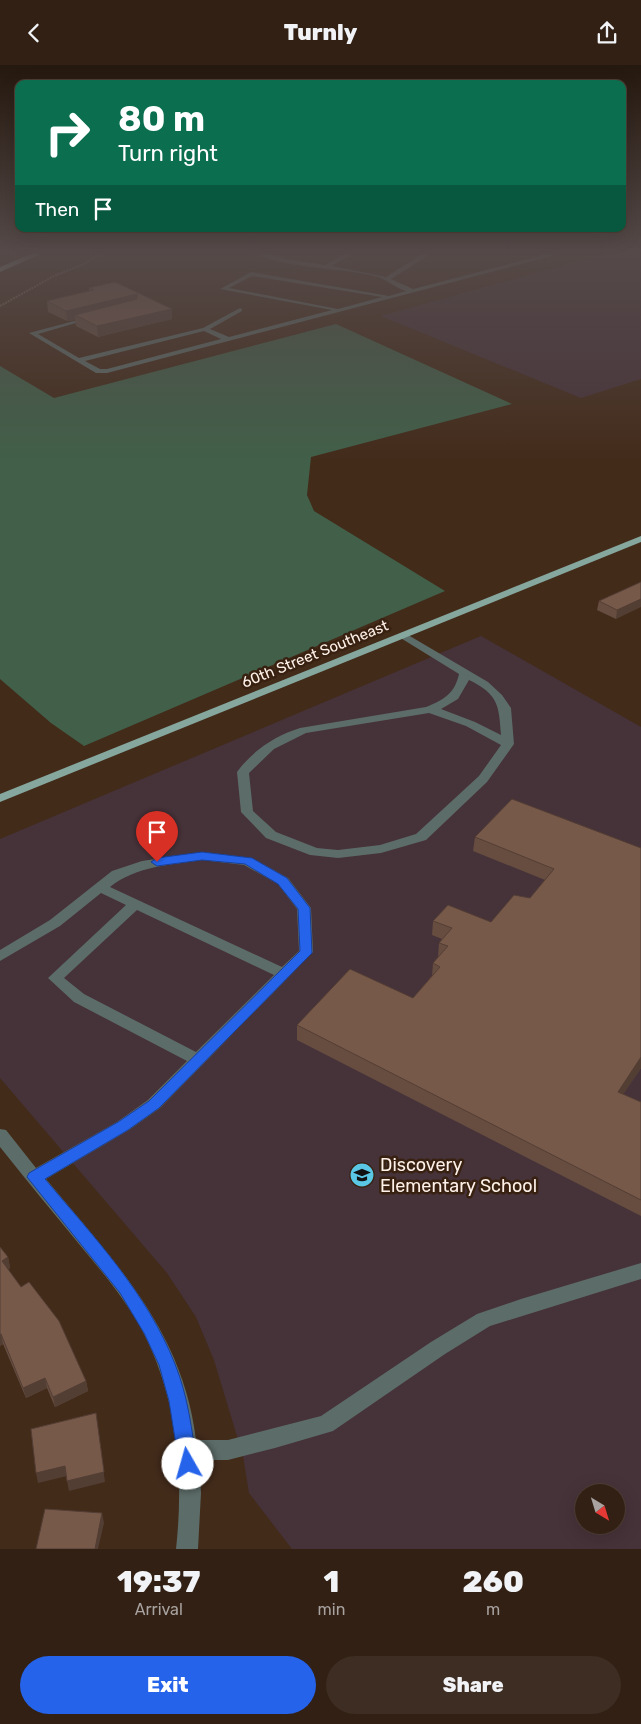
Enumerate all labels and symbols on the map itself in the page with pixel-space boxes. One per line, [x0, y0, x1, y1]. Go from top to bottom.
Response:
street label: 60th Street Southeast [239, 616, 391, 692]
pin [136, 811, 178, 862]
place label: Discovery Elementary School [380, 1154, 537, 1197]
school or university icon: Discovery Elementary School [349, 1162, 375, 1188]
position arrow [161, 1437, 213, 1489]
north arrow [575, 1484, 625, 1534]

